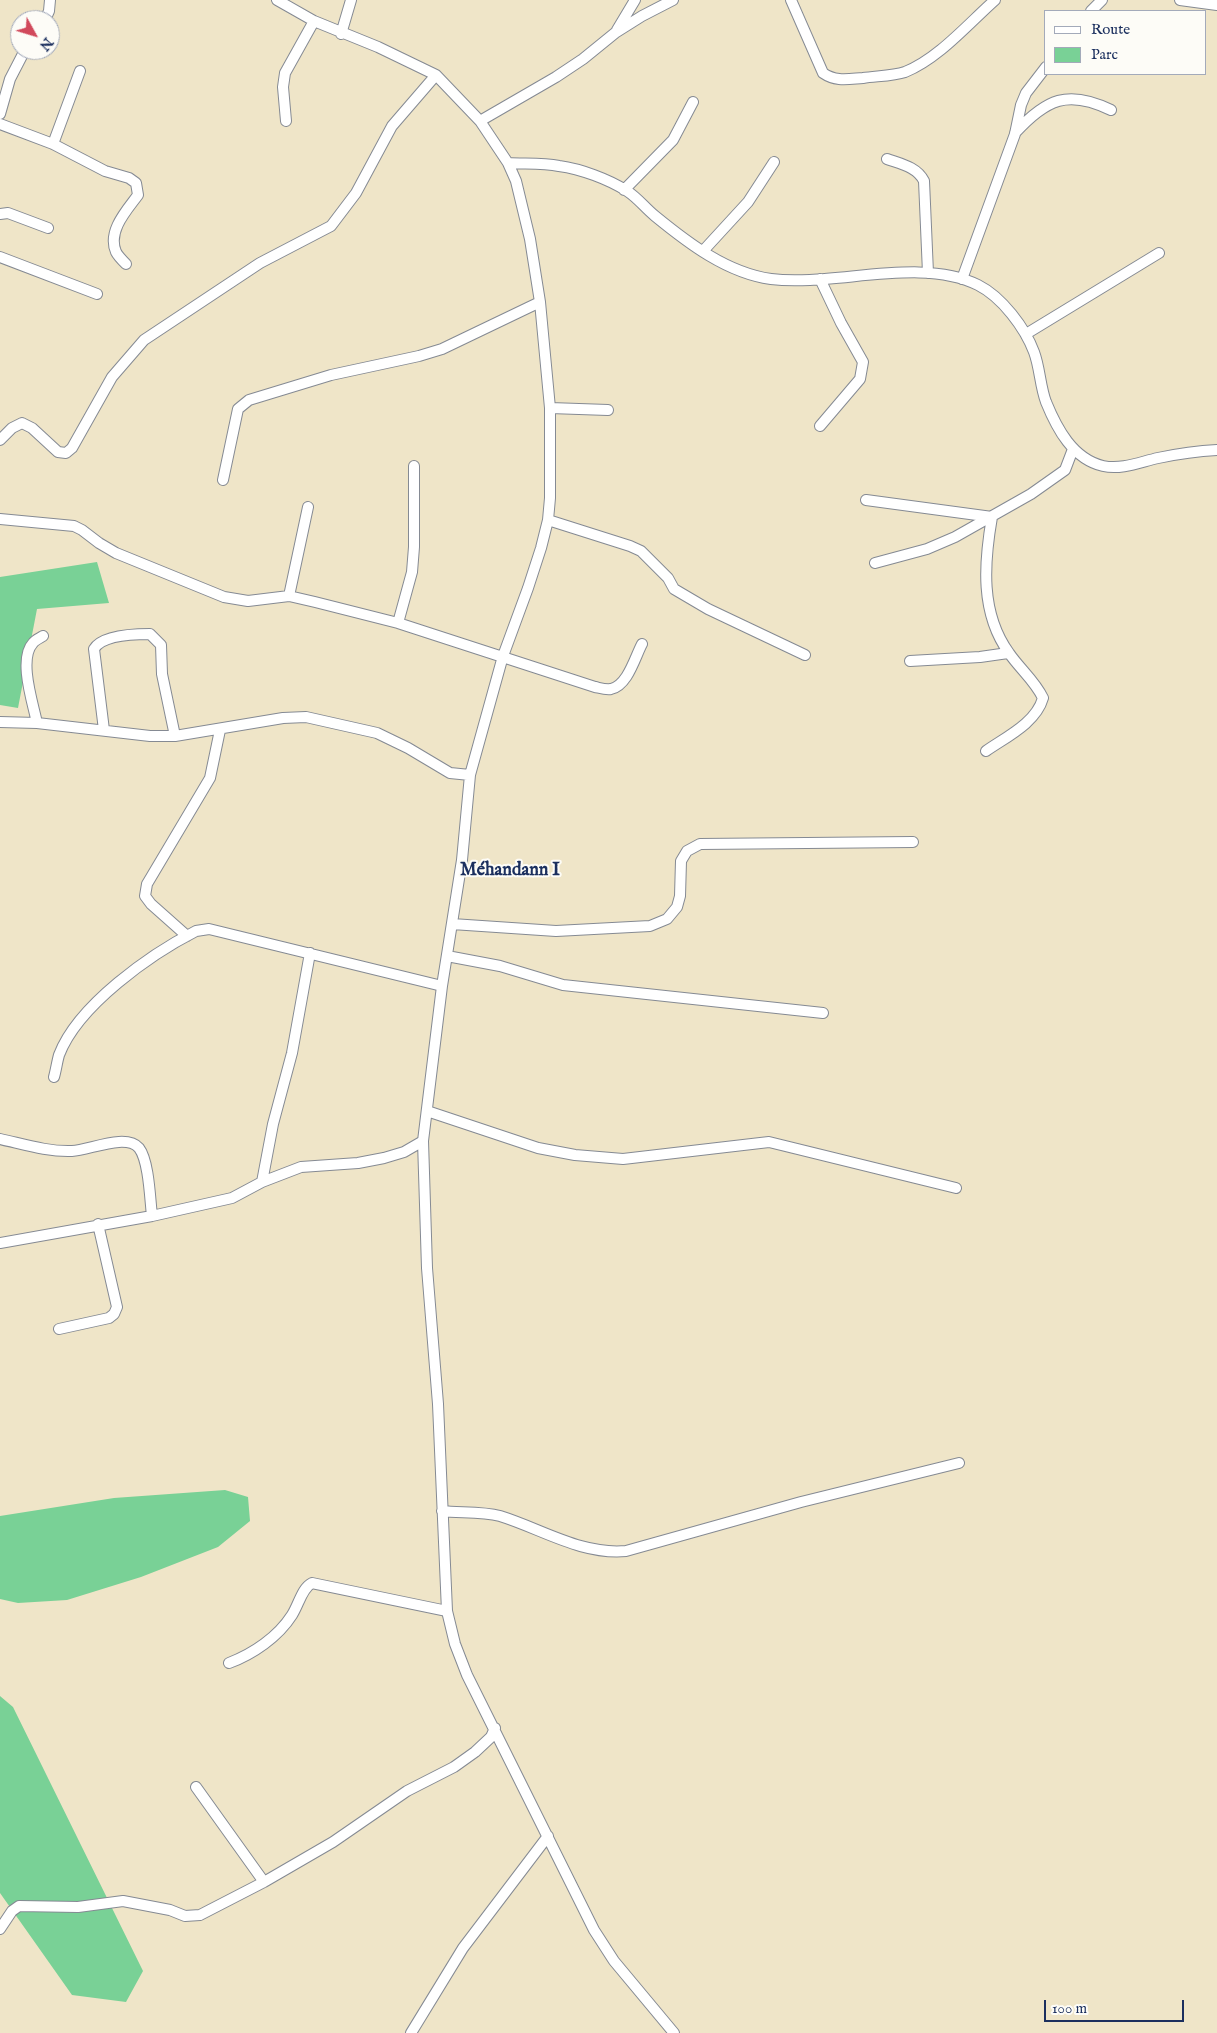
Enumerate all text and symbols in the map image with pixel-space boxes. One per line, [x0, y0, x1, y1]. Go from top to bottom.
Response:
north arrow [10, 10, 60, 60]
legend [1044, 10, 1207, 75]
text: Route [1091, 20, 1130, 39]
text: N [35, 33, 57, 54]
text: Parc [1091, 45, 1118, 64]
district label: Méhandann I [460, 860, 560, 882]
scale bar [1047, 1990, 1187, 2022]
text: 100 m [1052, 1999, 1087, 2018]

